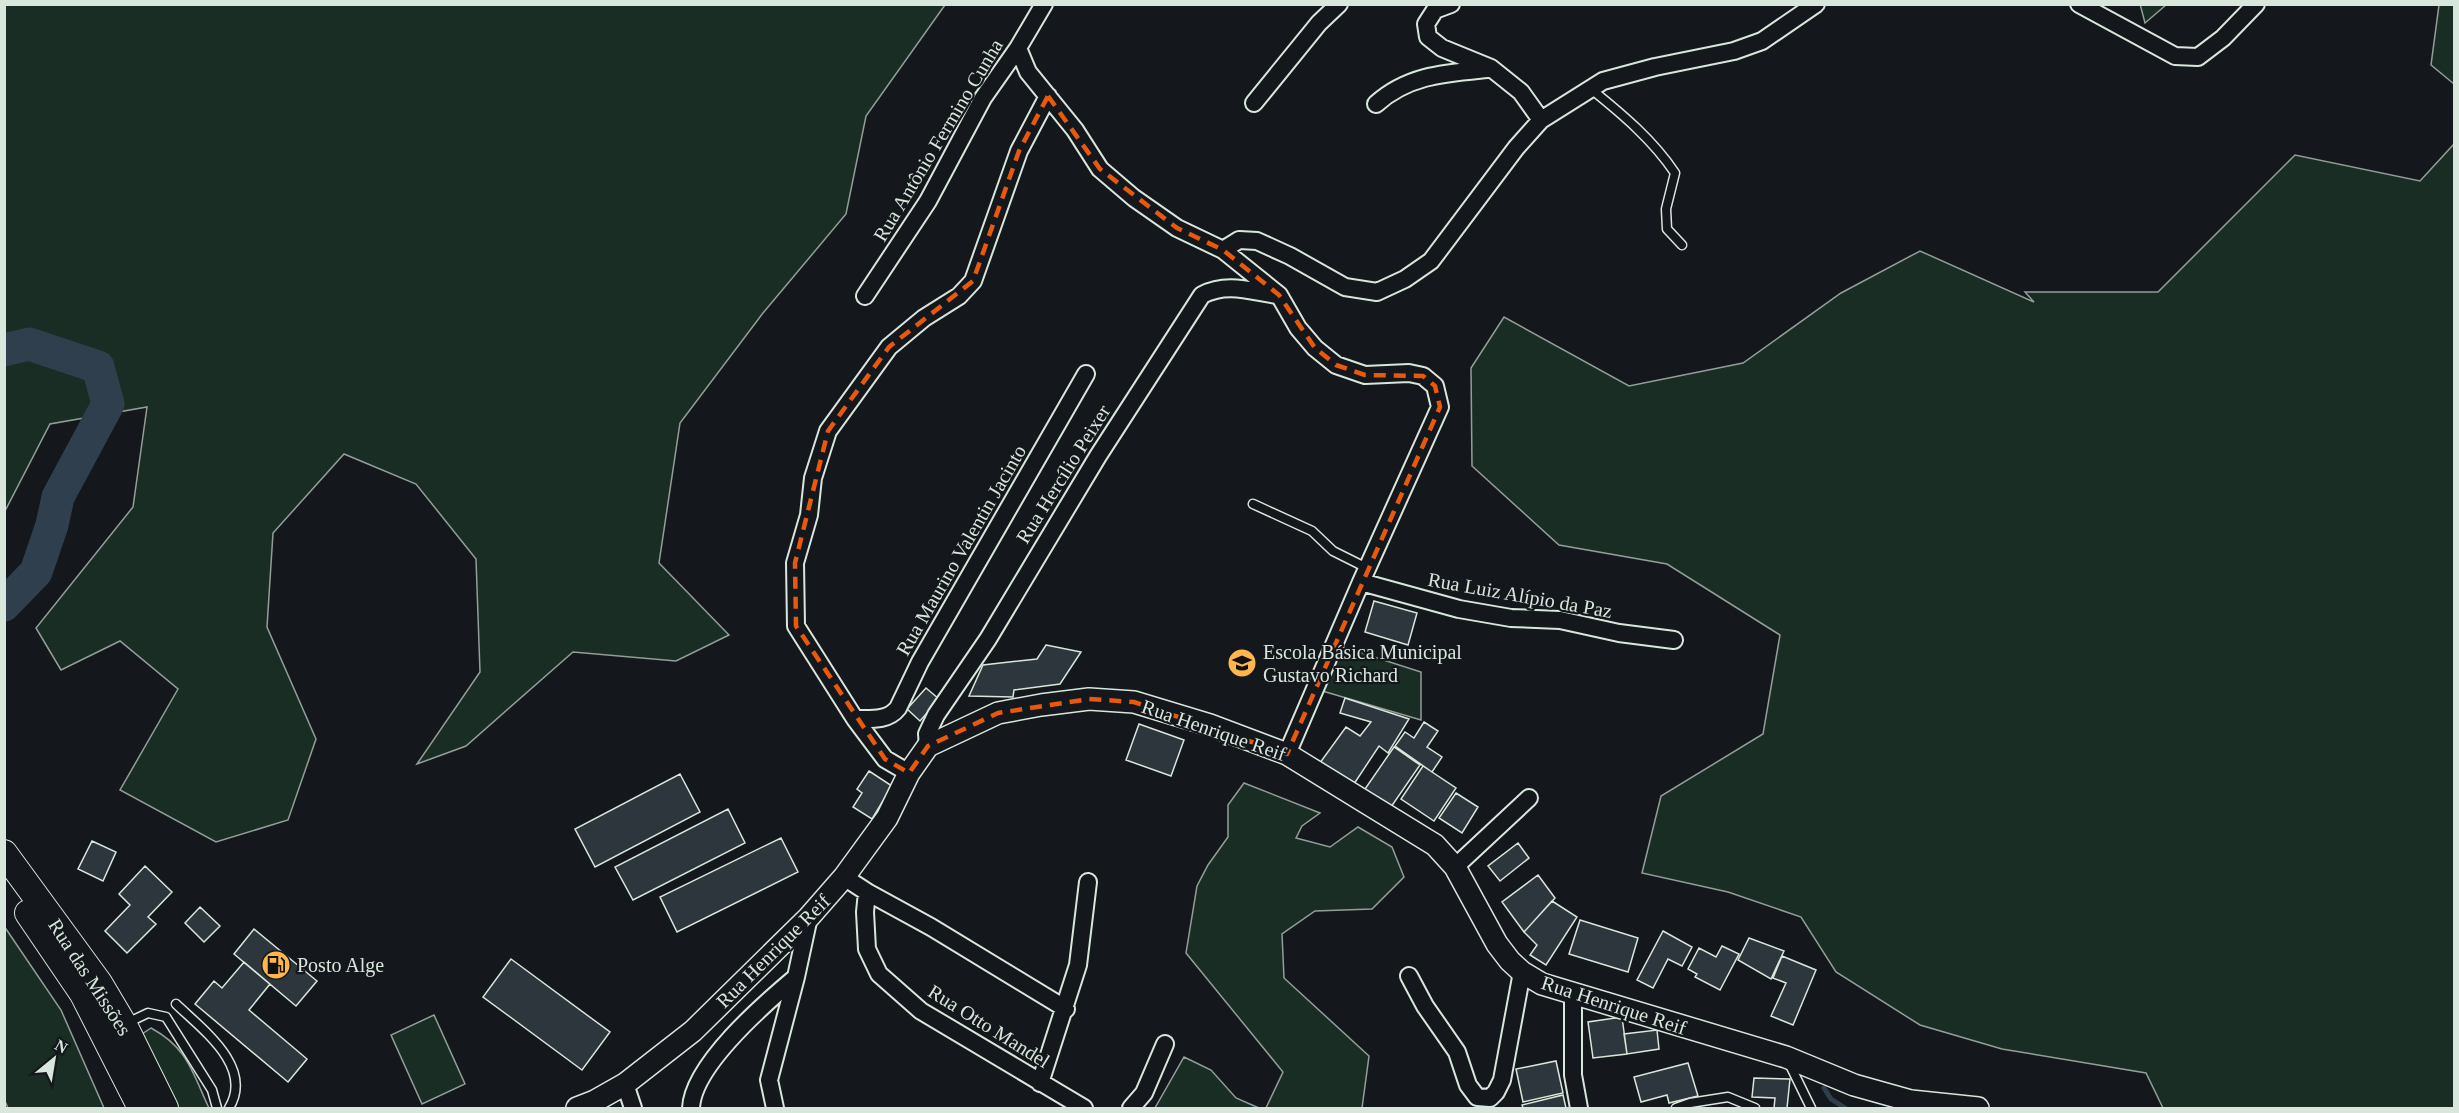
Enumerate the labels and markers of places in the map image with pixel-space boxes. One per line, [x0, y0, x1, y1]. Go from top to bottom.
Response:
place label: Escola Básica Municipal Gustavo Richard [1263, 641, 1462, 686]
school or university icon: Escola Básica Municipal Gustavo Richard [1226, 647, 1258, 679]
fuel station icon: Posto Alge [260, 949, 292, 981]
place label: Posto Alge [297, 954, 384, 977]

